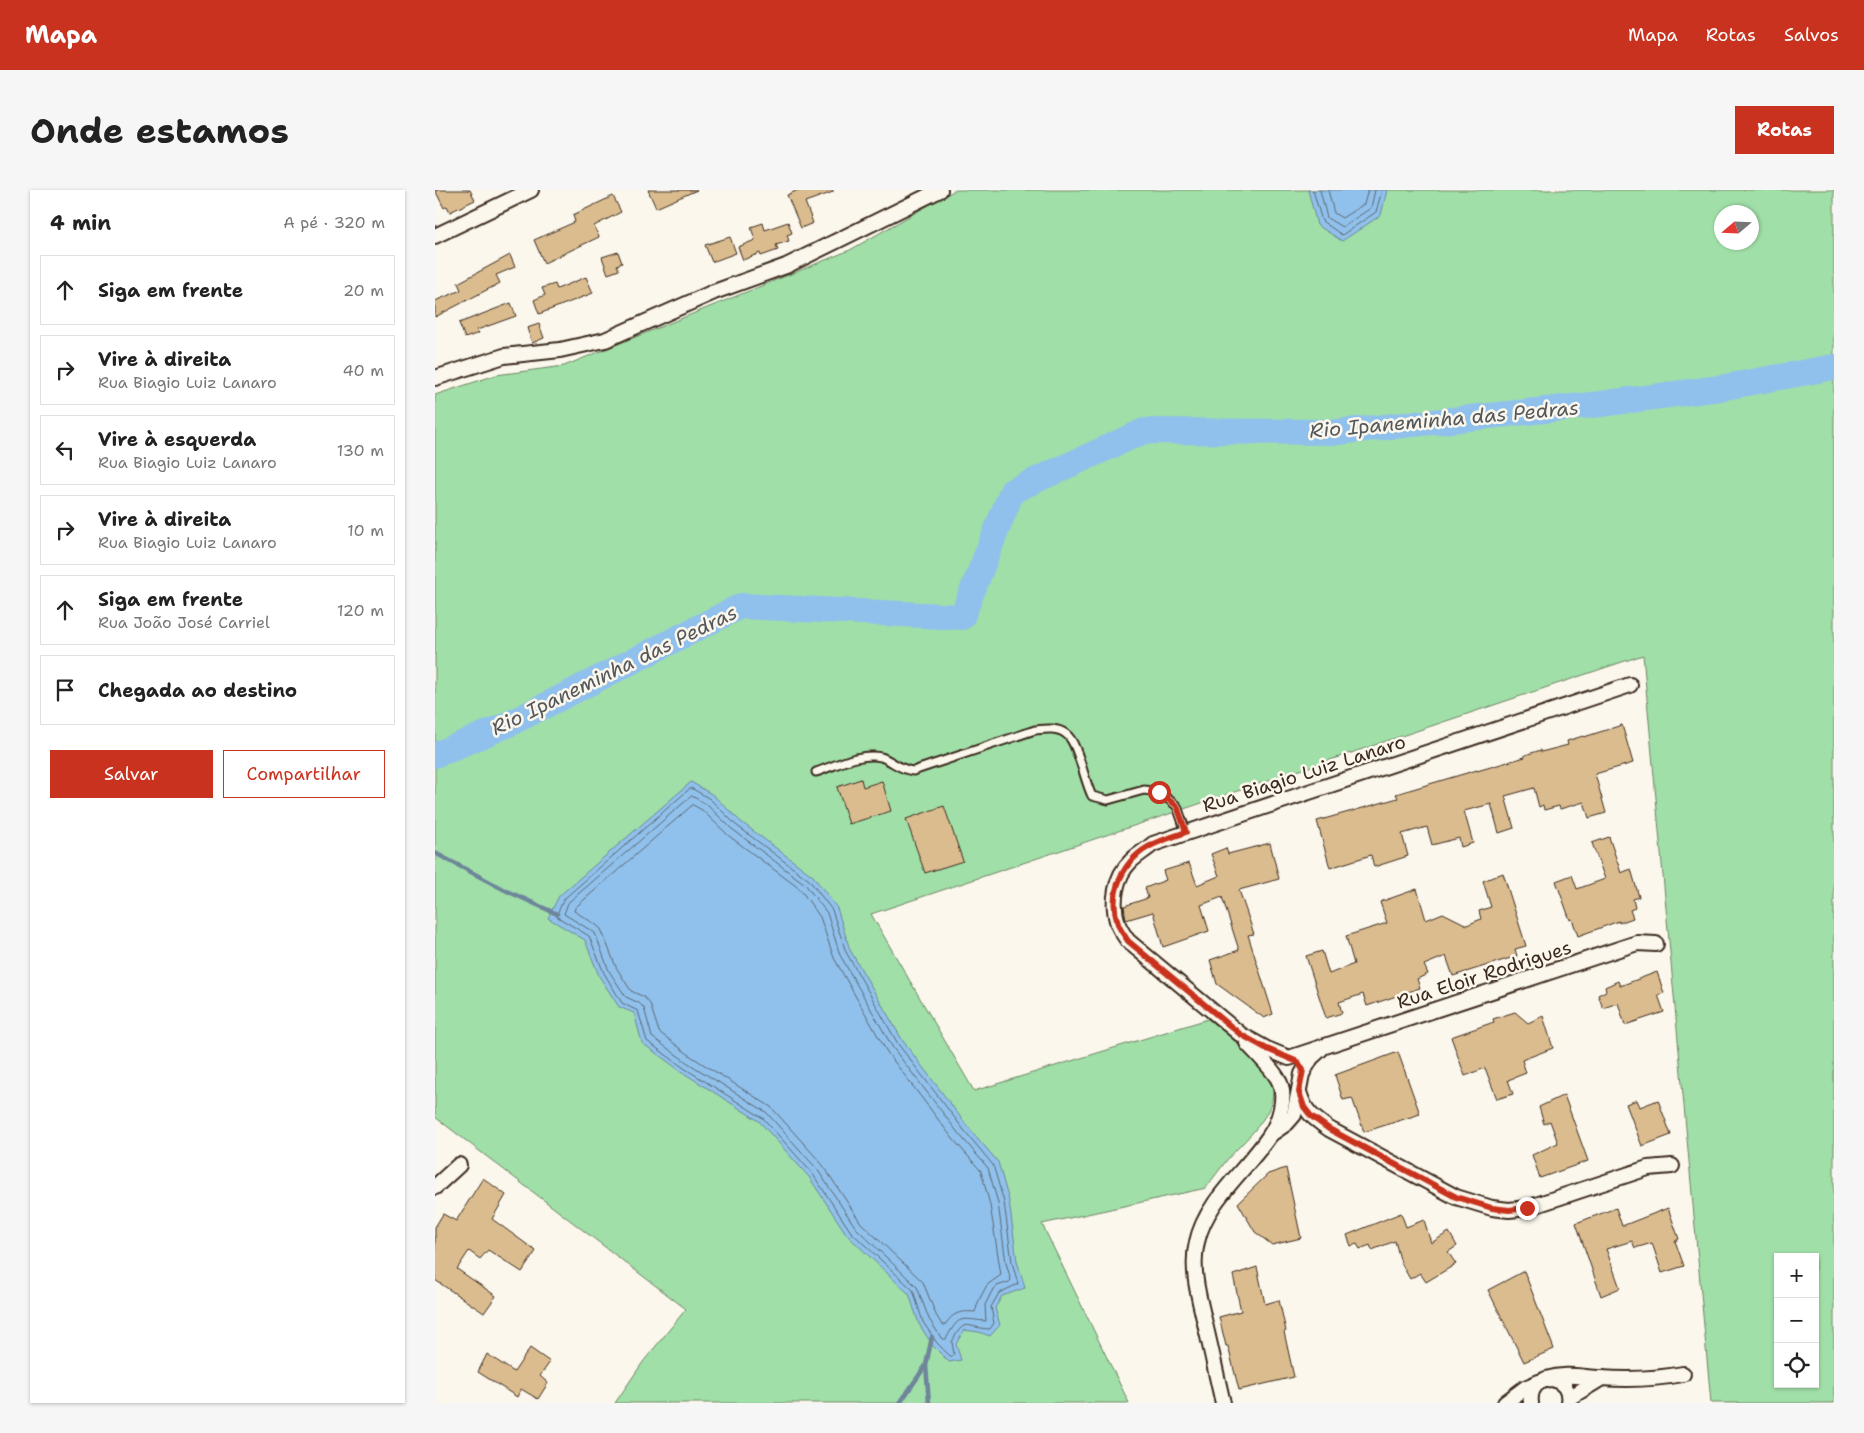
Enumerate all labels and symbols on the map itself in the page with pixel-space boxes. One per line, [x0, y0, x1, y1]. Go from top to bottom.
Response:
north arrow [1714, 205, 1759, 250]
water label: Rio Ipaneminha das Pedras [1308, 394, 1580, 444]
water label: Rio Ipaneminha das Pedras [487, 599, 741, 741]
street label: Rua Biagio Luiz Lanaro [1199, 729, 1409, 818]
route start [1148, 781, 1171, 804]
street label: Rua Eloir Rodrigues [1394, 934, 1575, 1015]
route end [1516, 1197, 1539, 1220]

